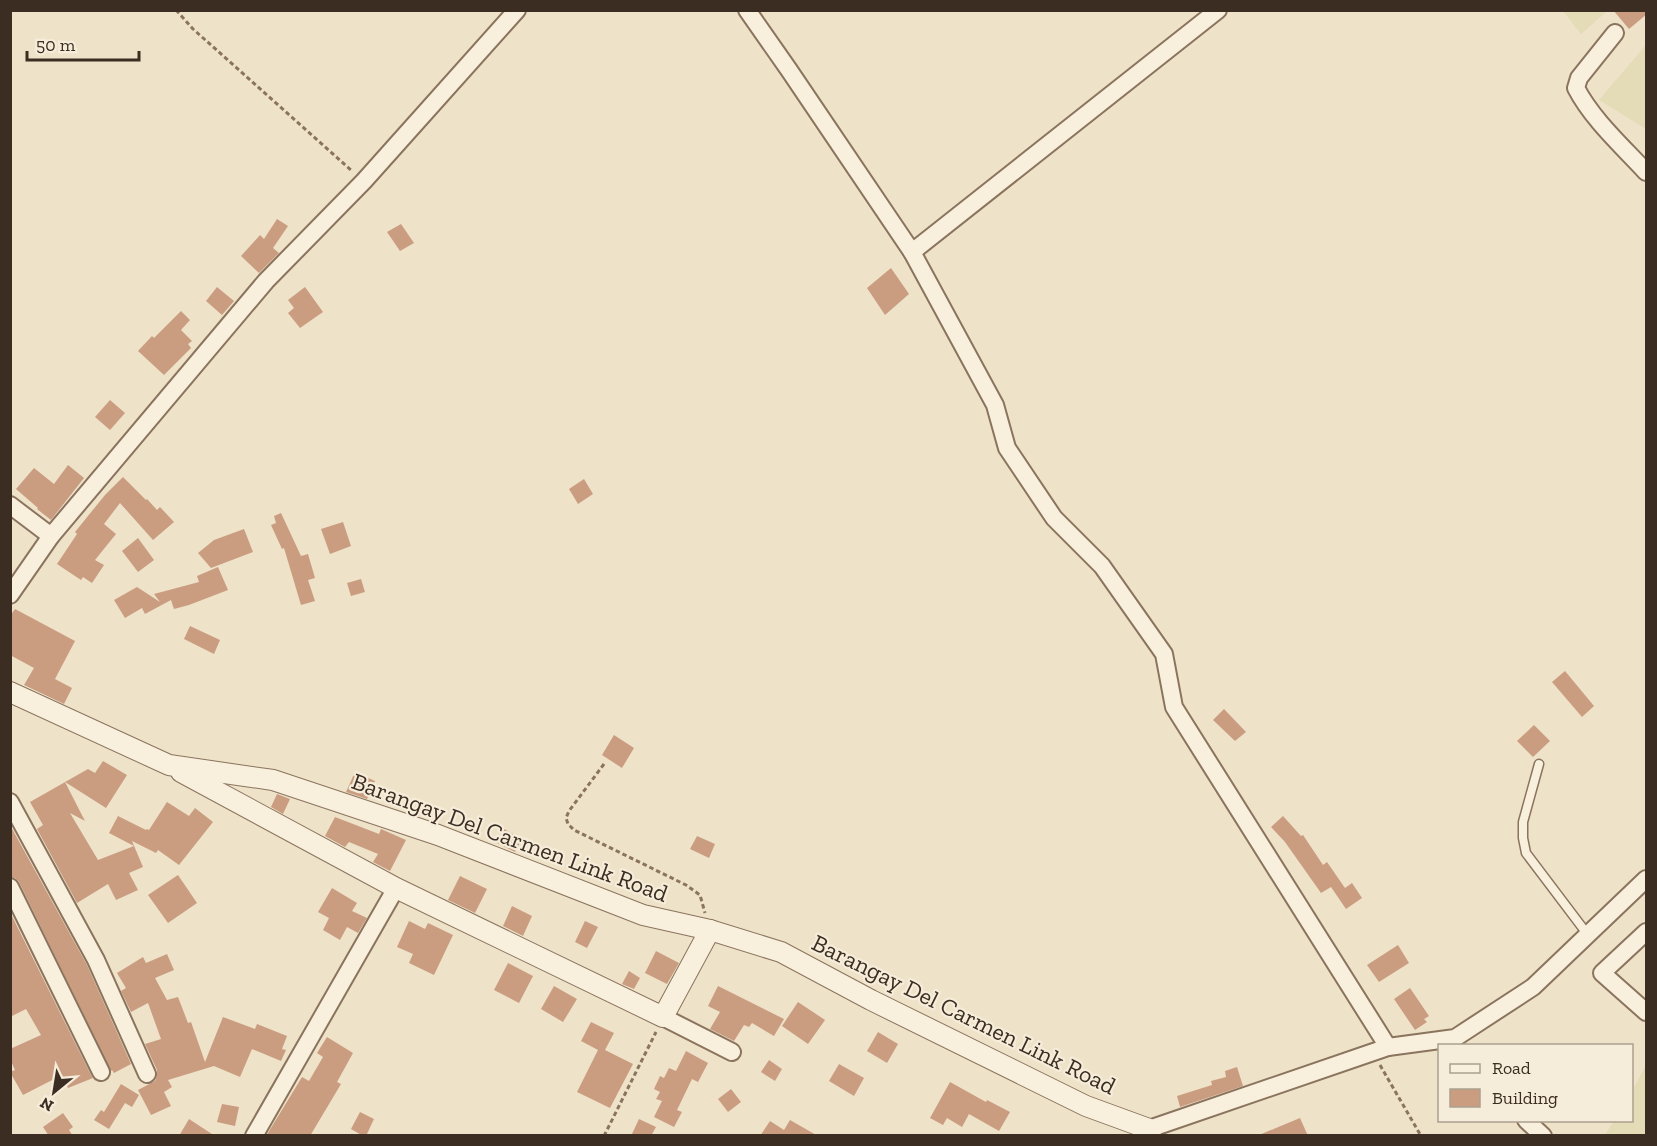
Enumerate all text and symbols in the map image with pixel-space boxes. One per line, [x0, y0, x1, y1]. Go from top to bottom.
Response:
scale bar [27, 24, 140, 62]
text: 50 m [36, 34, 76, 56]
street label: Barangay Del Carmen Link Road [348, 766, 672, 908]
street label: Barangay Del Carmen Link Road [807, 928, 1121, 1100]
legend [1438, 1044, 1633, 1122]
text: Road [1492, 1057, 1531, 1079]
north arrow [24, 1062, 84, 1122]
text: Building [1492, 1087, 1558, 1109]
text: N [37, 1093, 57, 1116]

